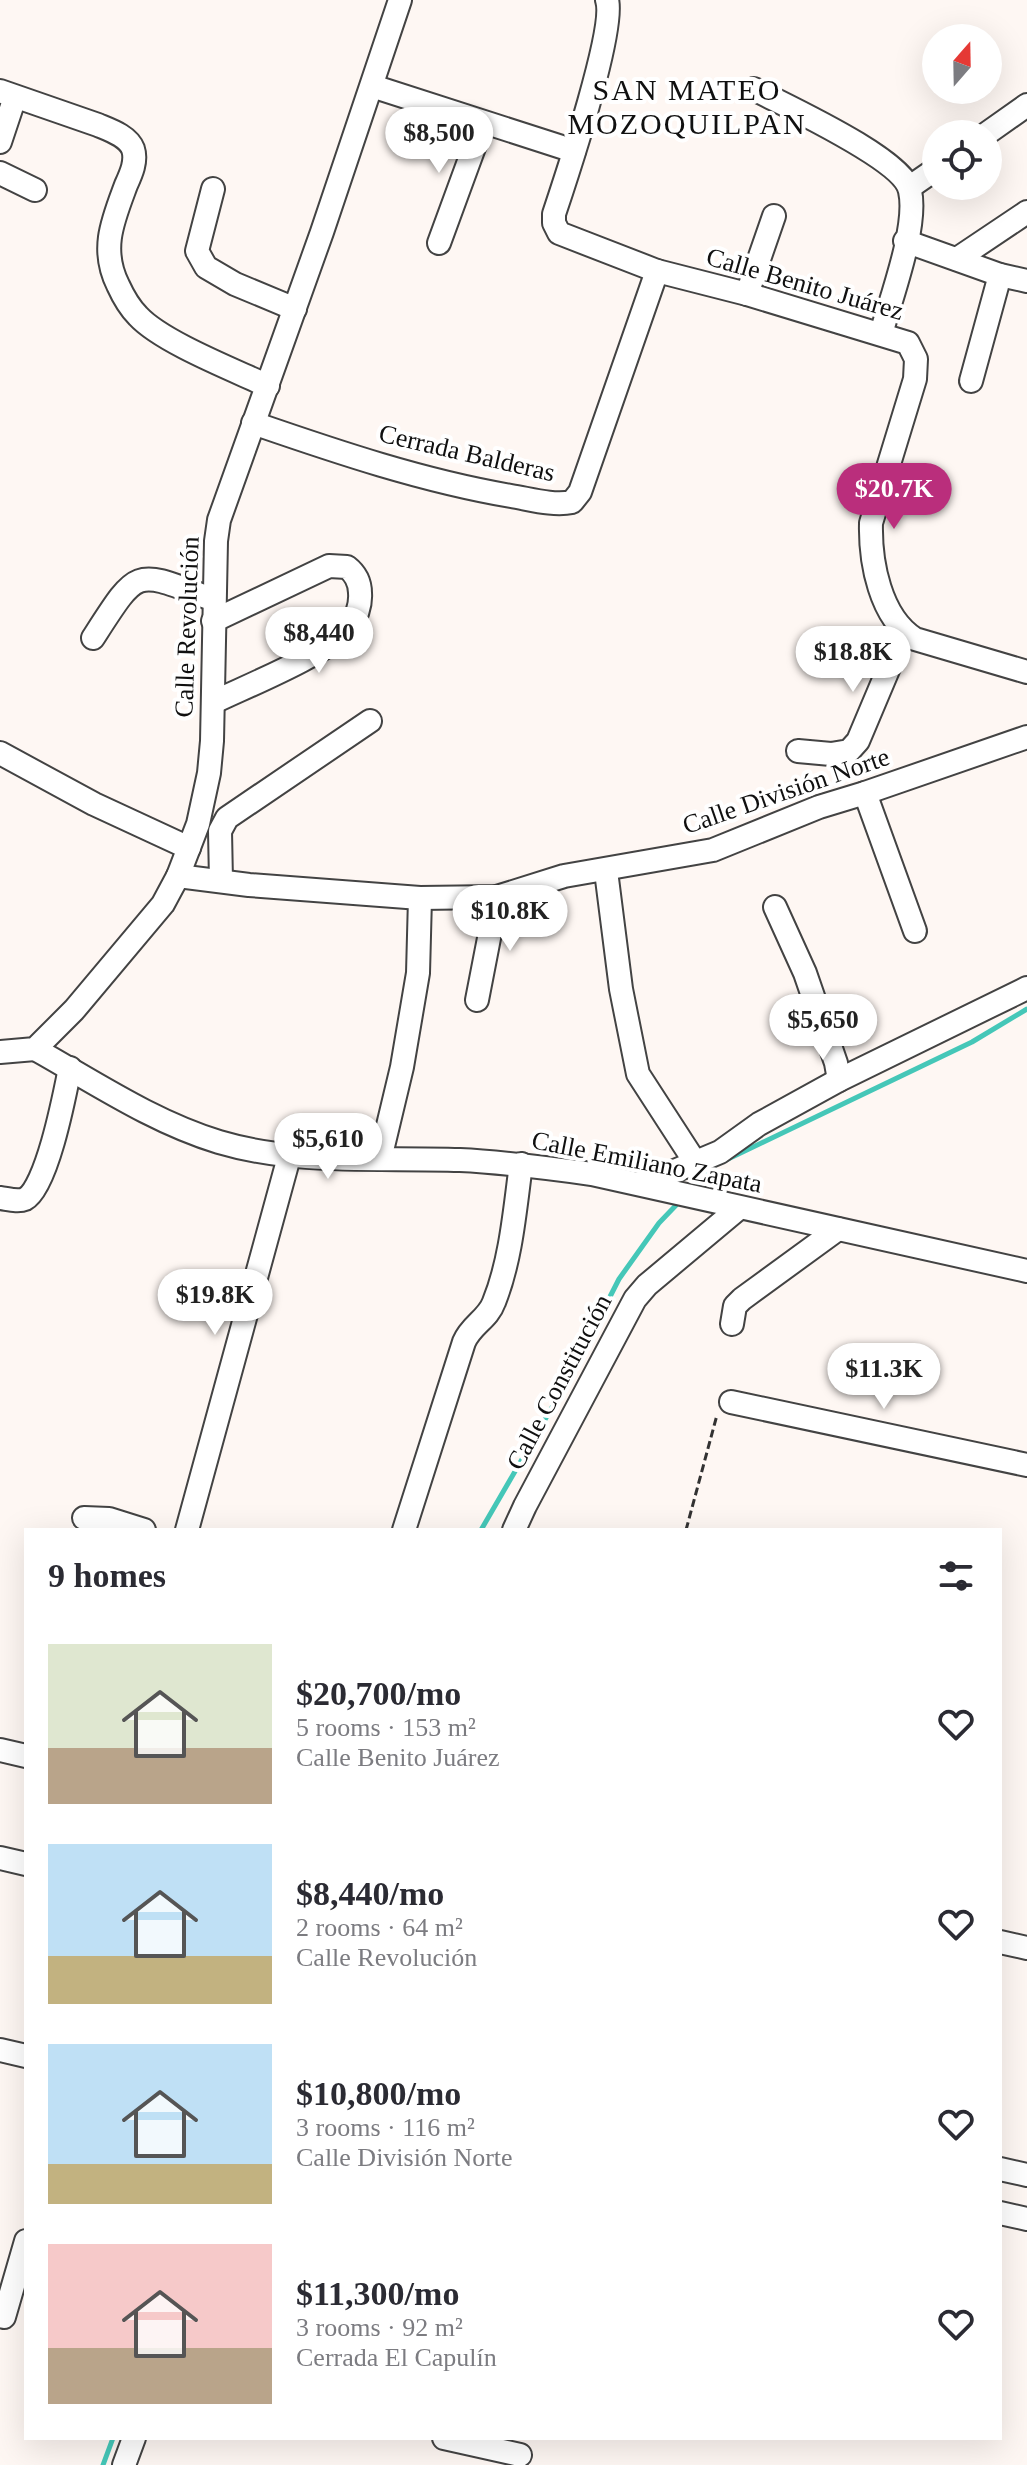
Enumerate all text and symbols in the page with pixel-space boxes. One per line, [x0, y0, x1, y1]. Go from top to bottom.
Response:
north arrow [922, 24, 1002, 104]
map controls [922, 24, 1002, 200]
district label: SAN MATEO MOZOQUILPAN [567, 73, 807, 140]
pin: $8,500 [374, 107, 504, 175]
text: $8,500 [403, 118, 475, 147]
button: locate [922, 120, 1002, 200]
street label: Calle Benito Juárez [703, 242, 907, 326]
street label: Cerrada Balderas [376, 419, 558, 487]
pin: $20.7K [829, 463, 959, 531]
text: $20.7K [855, 474, 933, 503]
street label: Calle Revolución [169, 536, 205, 718]
pin: $8,440 [254, 607, 384, 675]
text: $8,440 [283, 618, 355, 647]
pin: $18.8K [788, 626, 918, 694]
text: $18.8K [814, 637, 892, 666]
street label: Calle División Norte [679, 742, 893, 840]
pin: $10.8K [445, 885, 575, 953]
text: $10.8K [471, 896, 549, 925]
pin: $5,650 [758, 994, 888, 1062]
text: $5,650 [787, 1005, 859, 1034]
pin: $5,610 [263, 1113, 393, 1181]
text: $5,610 [292, 1124, 364, 1153]
street label: Calle Emiliano Zapata [529, 1125, 765, 1199]
pin: $19.8K [150, 1269, 280, 1337]
text: $19.8K [176, 1280, 254, 1309]
street label: Calle Constitución [501, 1289, 617, 1475]
pin: $11.3K [819, 1343, 949, 1411]
text: $11.3K [845, 1354, 923, 1383]
icon: filters [934, 1554, 978, 1598]
text: 9 homes [48, 1557, 166, 1594]
text: $20,700/mo [296, 1675, 461, 1712]
icon: home [112, 1676, 208, 1772]
icon: heart [934, 1702, 978, 1746]
text: 5 rooms · 153 m² [296, 1713, 476, 1742]
text: Calle Benito Juárez [296, 1743, 500, 1772]
text: $8,440/mo [296, 1875, 444, 1912]
icon: home [112, 1876, 208, 1972]
icon: heart [934, 1902, 978, 1946]
text: 2 rooms · 64 m² [296, 1913, 463, 1942]
text: Calle Revolución [296, 1943, 477, 1972]
text: $10,800/mo [296, 2075, 461, 2112]
icon: home [112, 2076, 208, 2172]
icon: heart [934, 2102, 978, 2146]
text: 3 rooms · 116 m² [296, 2113, 475, 2142]
text: Calle División Norte [296, 2143, 513, 2172]
text: $11,300/mo [296, 2275, 459, 2312]
icon: home [112, 2276, 208, 2372]
icon: heart [934, 2302, 978, 2346]
text: 3 rooms · 92 m² [296, 2313, 463, 2342]
text: Cerrada El Capulín [296, 2343, 497, 2372]

